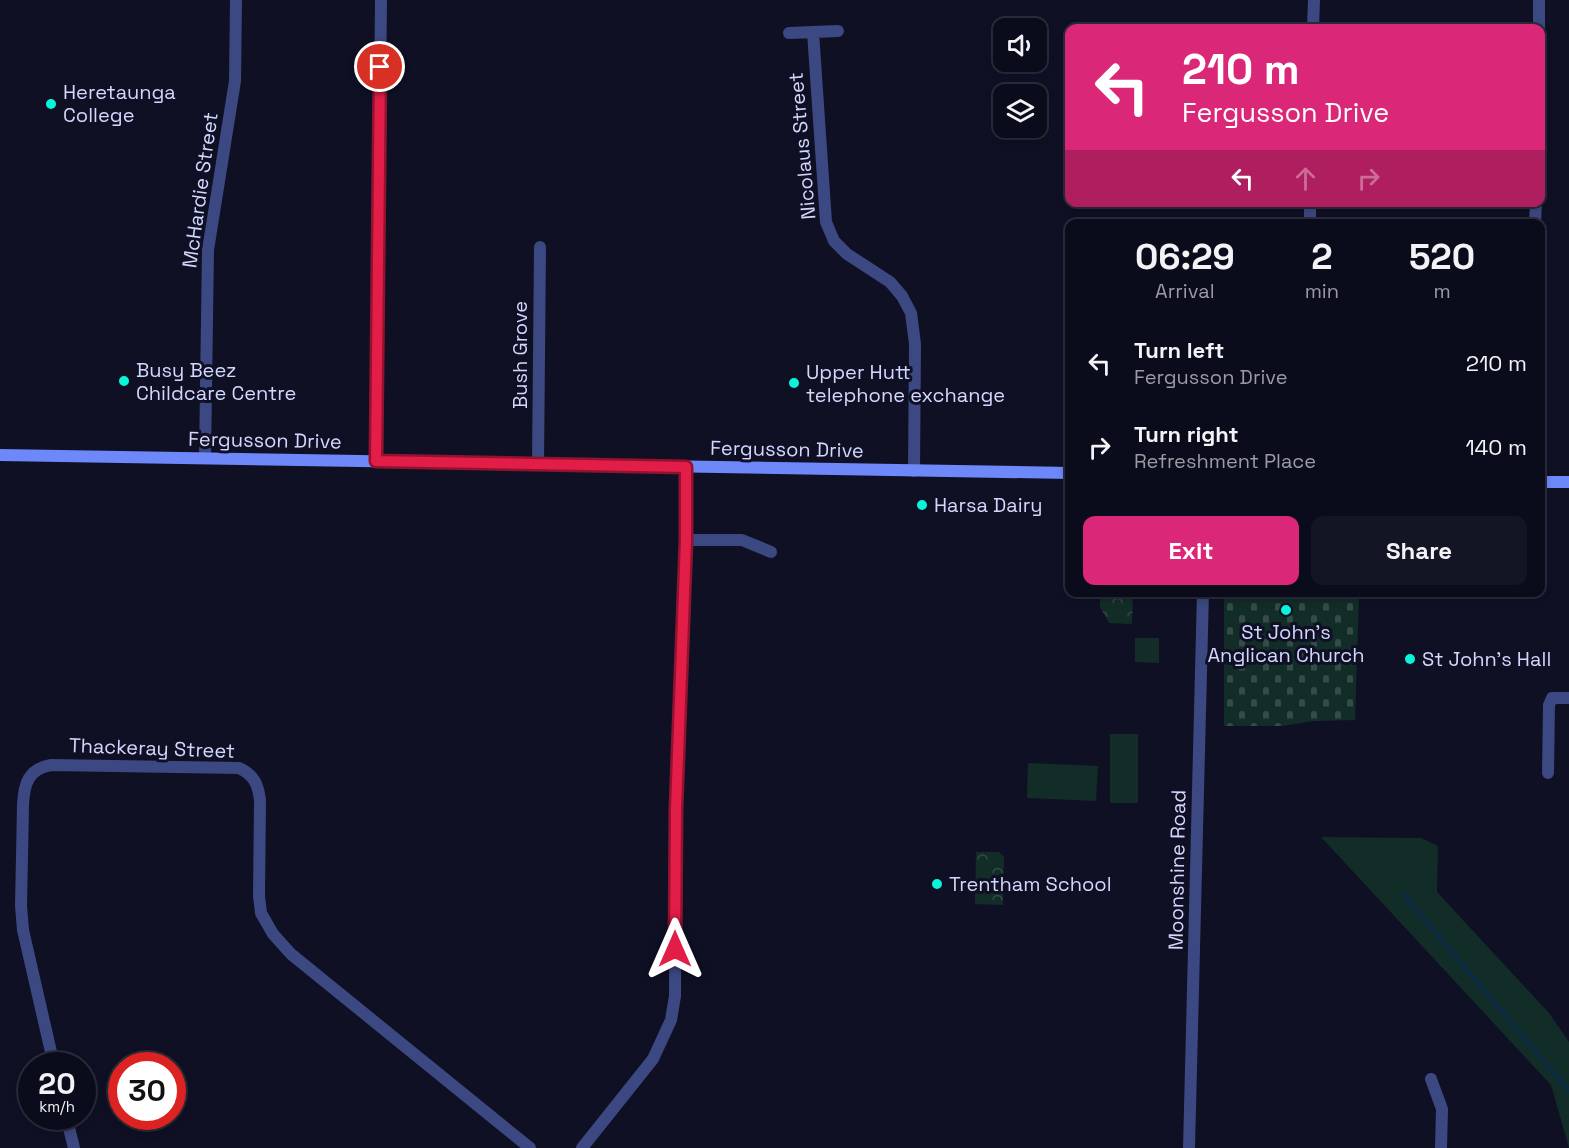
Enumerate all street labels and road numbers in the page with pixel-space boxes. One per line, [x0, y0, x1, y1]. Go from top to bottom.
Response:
street label: Nicolaus Street [783, 71, 821, 221]
street label: McHardie Street [176, 110, 224, 270]
street label: Bush Grove [507, 301, 533, 409]
street label: Fergusson Drive [188, 426, 342, 454]
street label: Fergusson Drive [710, 435, 864, 463]
street label: Thackeray Street [68, 732, 236, 764]
street label: Moonshine Road [1163, 790, 1191, 950]

